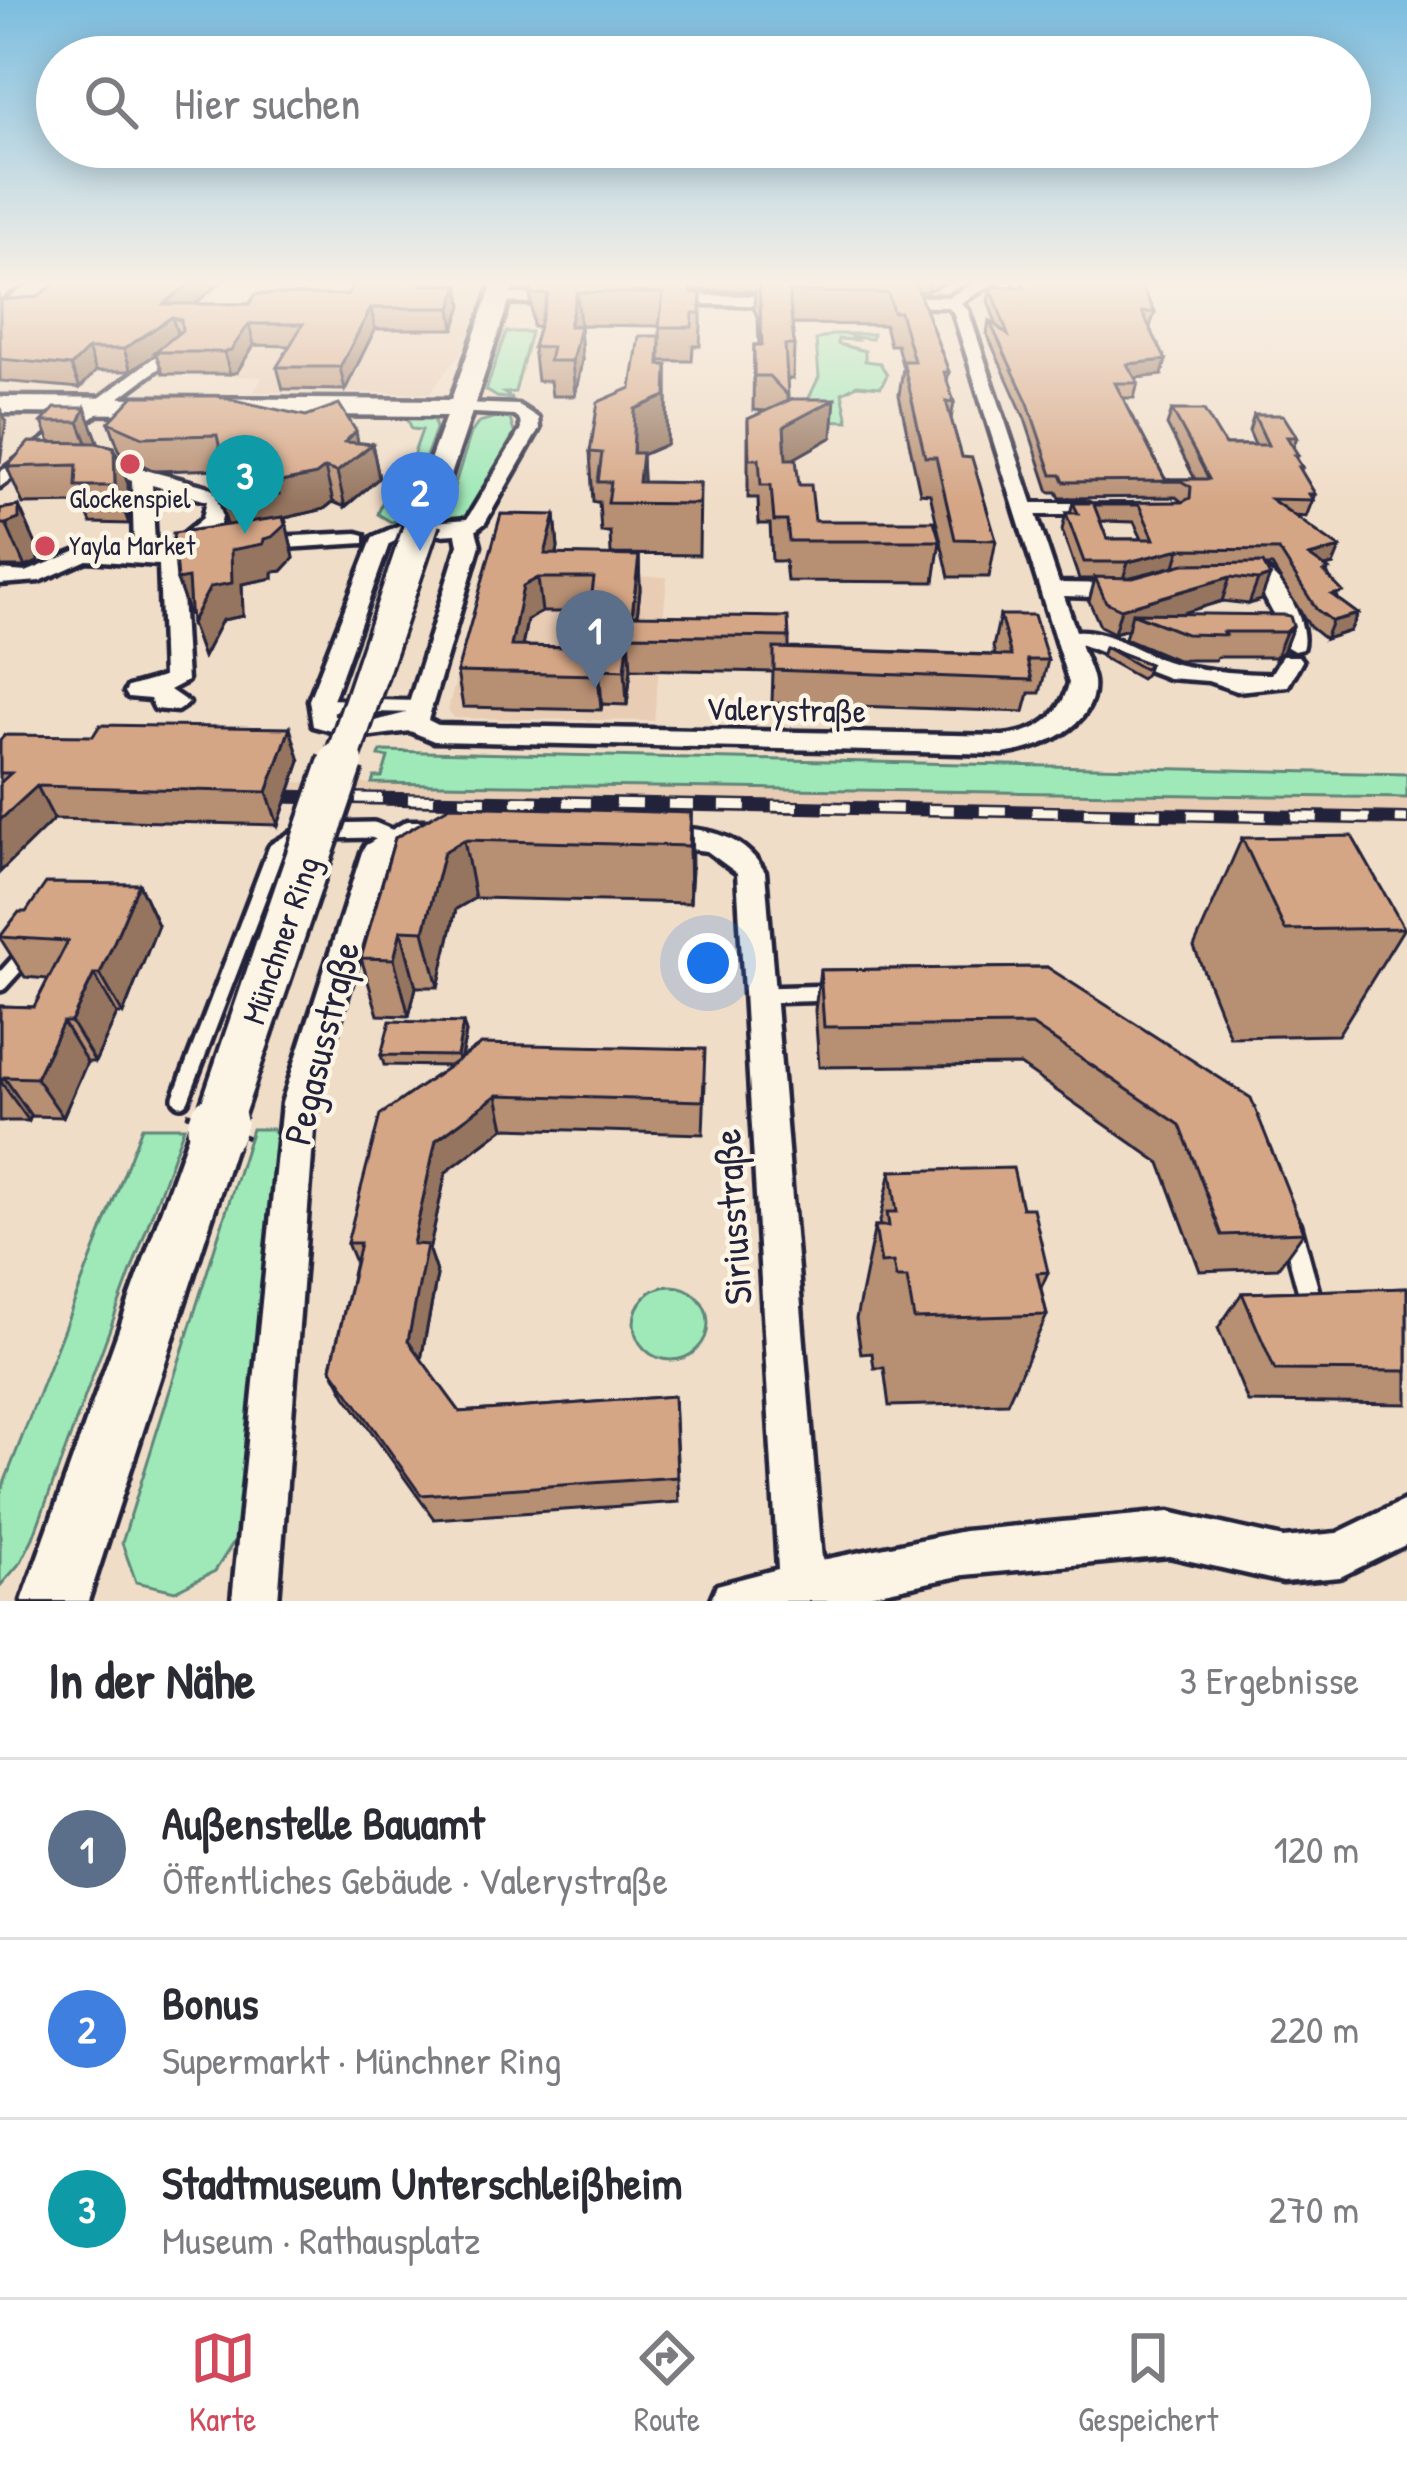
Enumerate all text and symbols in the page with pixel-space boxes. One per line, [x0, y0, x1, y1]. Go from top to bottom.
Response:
search box [36, 36, 1371, 168]
icon: search [78, 69, 144, 135]
text: Hier suchen [174, 72, 361, 133]
pin: 3 [206, 435, 284, 534]
marker: Glockenspiel [117, 451, 143, 477]
pin: 2 [381, 452, 459, 551]
place label: Glockenspiel [69, 480, 192, 517]
place label: Yayla Market [69, 527, 196, 564]
marker: Yayla Market [32, 533, 58, 559]
pin: 1 [556, 590, 634, 689]
street label: Valerystraße [705, 686, 867, 733]
street label: Münchner Ring [231, 850, 330, 1030]
your location [678, 933, 738, 993]
street label: Pegasusstraße [270, 936, 371, 1150]
street label: Siriusstraße [699, 1127, 764, 1307]
text: In der Nähe [48, 1645, 255, 1714]
text: 3 Ergebnisse [1179, 1653, 1359, 1706]
text: Außenstelle Bauamt [162, 1792, 485, 1853]
text: 1 [80, 1822, 94, 1875]
text: 120 m [1274, 1822, 1359, 1875]
text: Öffentliches Gebäude · Valerystraße [162, 1853, 668, 1906]
text: Bonus [162, 1972, 259, 2033]
text: 2 [78, 2002, 96, 2055]
text: 220 m [1270, 2002, 1359, 2055]
text: Supermarkt · Münchner Ring [162, 2033, 561, 2086]
text: Stadtmuseum Unterschleißheim [162, 2152, 682, 2213]
text: 3 [78, 2182, 96, 2235]
text: 270 m [1268, 2182, 1359, 2235]
text: Museum · Rathausplatz [162, 2213, 480, 2266]
tab: Karte [189, 2325, 256, 2441]
tab: Route [634, 2325, 700, 2441]
tab: Gespeichert [1078, 2325, 1218, 2441]

